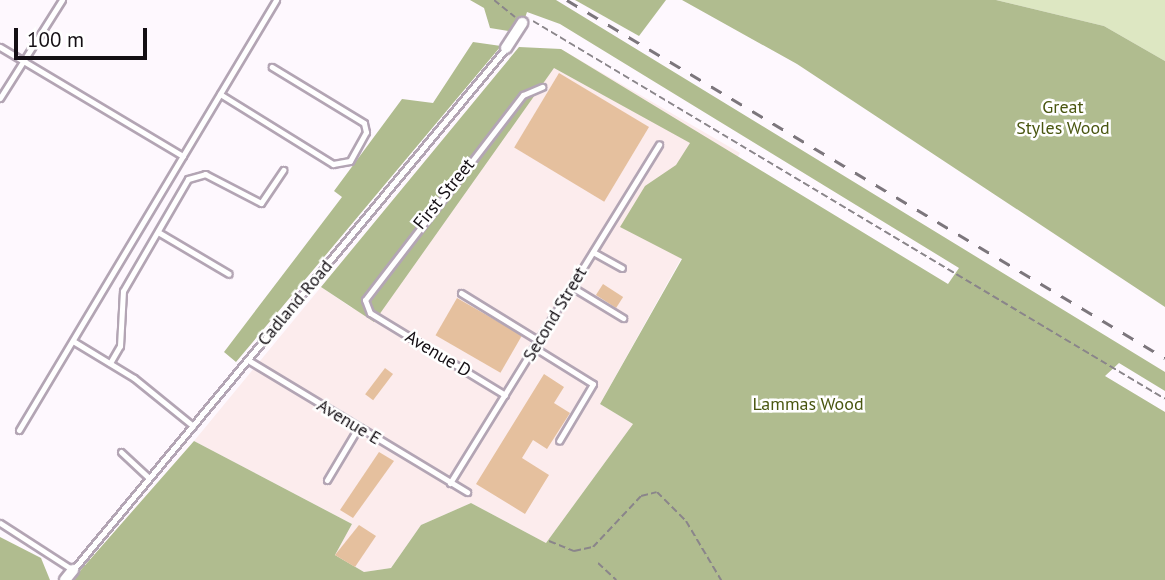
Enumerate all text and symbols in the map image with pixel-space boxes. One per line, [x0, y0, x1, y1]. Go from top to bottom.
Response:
scale bar [18, 14, 150, 58]
text: 100 m [27, 26, 84, 53]
park label: Great Styles Wood [1016, 97, 1110, 140]
street label: First Street [409, 154, 479, 234]
street label: Cadland Road [253, 256, 337, 350]
street label: Second Street [518, 263, 592, 365]
street label: Avenue D [401, 326, 475, 382]
park label: Lammas Wood [752, 393, 864, 415]
street label: Avenue E [313, 395, 385, 449]

